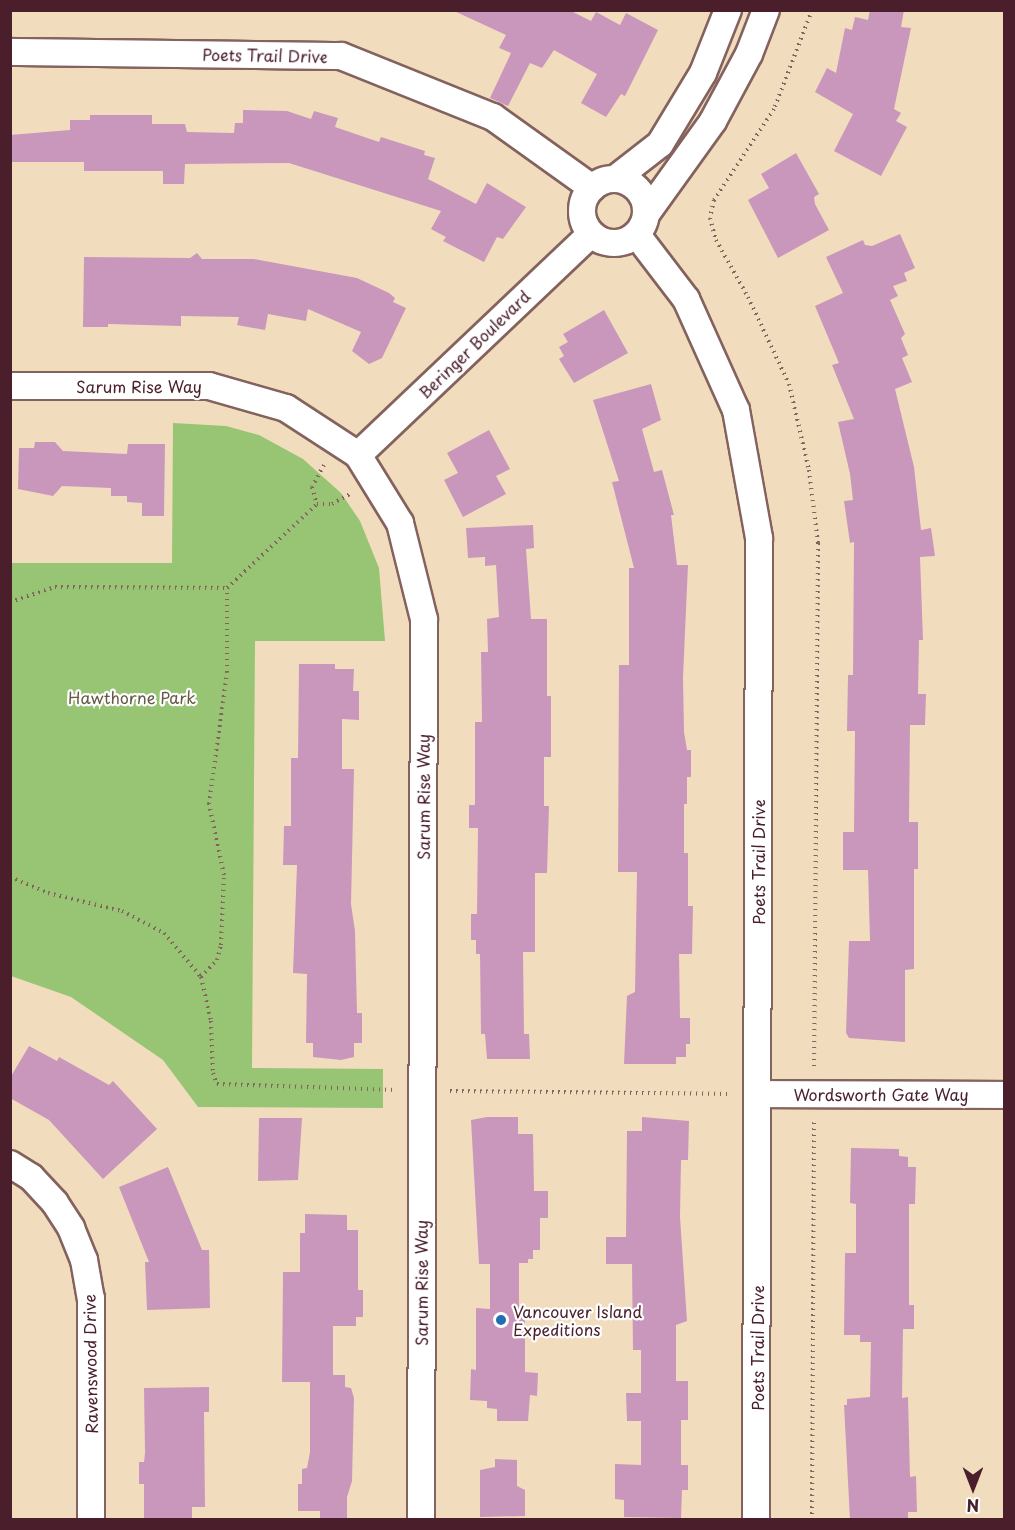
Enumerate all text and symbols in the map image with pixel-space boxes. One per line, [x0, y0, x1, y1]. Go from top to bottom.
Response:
street label: Poets Trail Drive [201, 44, 329, 66]
street label: Beringer Boulevard [414, 286, 534, 402]
street label: Sarum Rise Way [76, 376, 202, 396]
park label: Hawthorne Park [68, 687, 196, 707]
street label: Sarum Rise Way [413, 734, 433, 860]
street label: Poets Trail Drive [748, 798, 768, 926]
street label: Wordsworth Gate Way [793, 1084, 969, 1104]
street label: Sarum Rise Way [411, 1220, 431, 1346]
street label: Poets Trail Drive [747, 1284, 767, 1412]
street label: Ravenswood Drive [79, 1294, 101, 1434]
place label: Vancouver Island Expeditions [513, 1301, 643, 1339]
marker: Vancouver Island Expeditions [494, 1313, 508, 1327]
north arrow [943, 1458, 1003, 1518]
text: N [967, 1494, 979, 1518]

